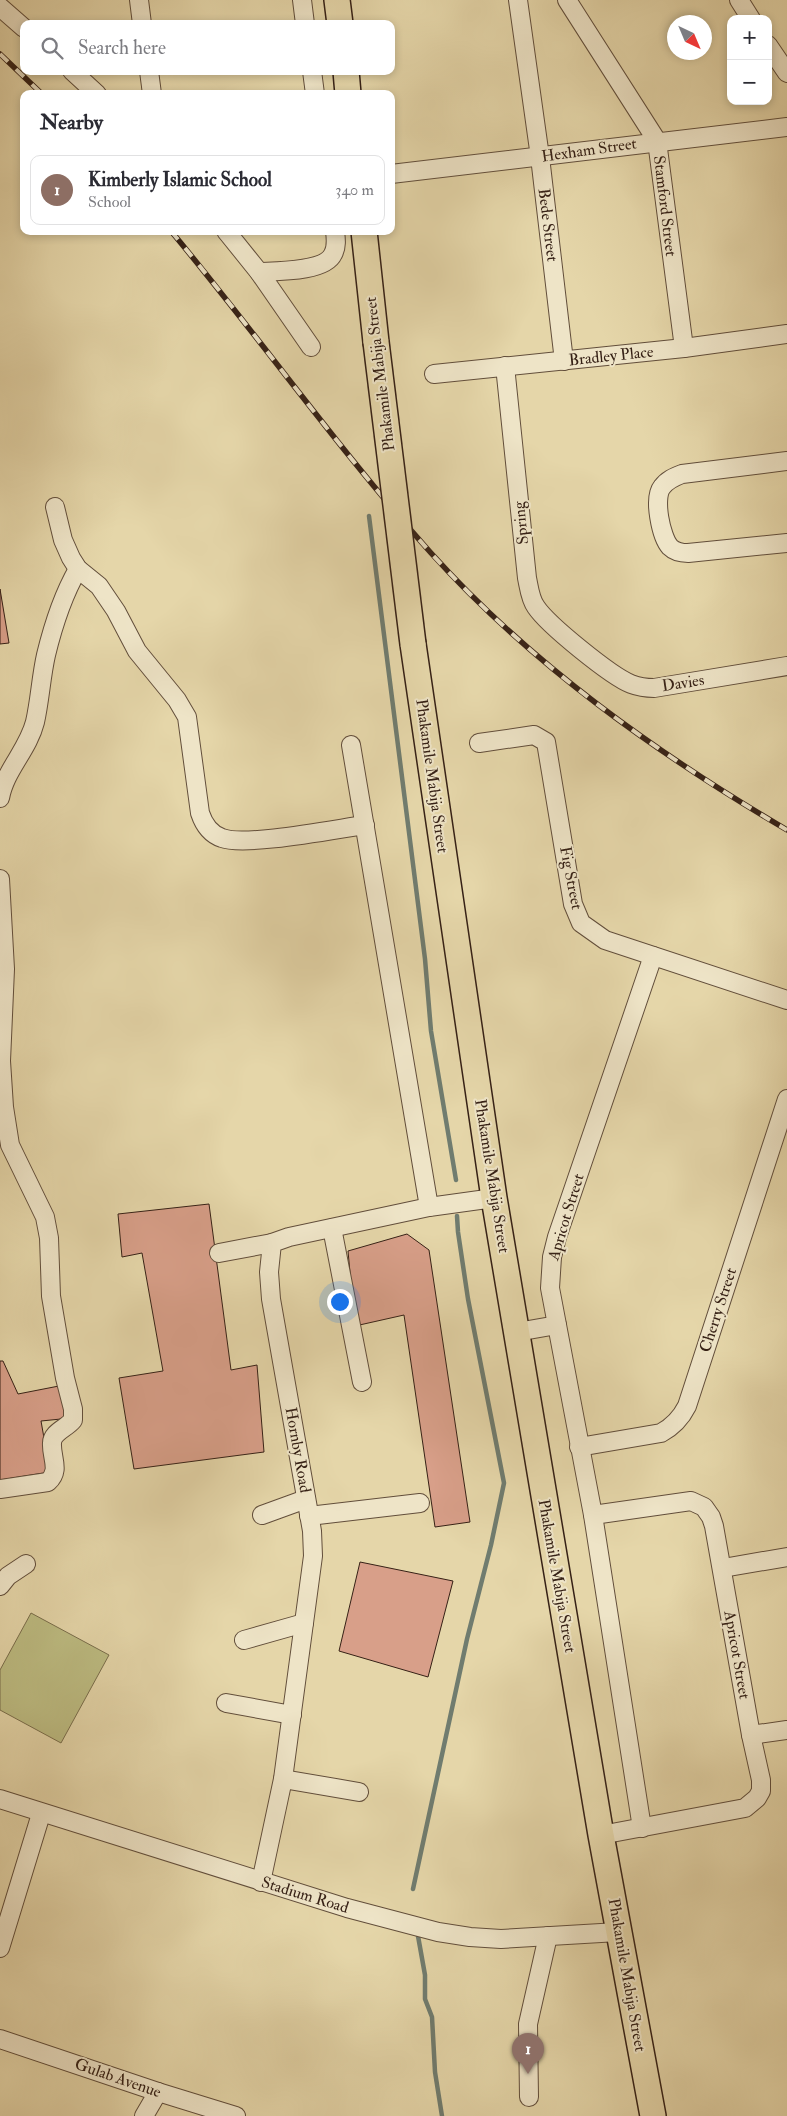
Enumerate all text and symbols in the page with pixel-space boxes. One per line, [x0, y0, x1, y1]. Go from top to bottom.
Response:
north arrow [667, 15, 712, 60]
map controls [727, 15, 772, 105]
button: + [727, 15, 772, 60]
search box [20, 20, 395, 75]
icon: search [38, 34, 66, 62]
text: Search here [78, 36, 166, 60]
button: − [727, 60, 772, 105]
text: Nearby [40, 109, 103, 136]
street label: Hexham Street [540, 133, 638, 167]
street label: Stamford Street [649, 154, 681, 258]
text: Kimberly Islamic School [88, 168, 272, 192]
text: 1 [54, 180, 60, 200]
text: 340 m [335, 180, 374, 200]
street label: Bede Street [534, 187, 562, 263]
text: School [88, 192, 131, 212]
street label: Phakamile Mabija Street [361, 296, 399, 452]
street label: Bradley Place [568, 342, 655, 370]
street label: Spring [509, 499, 534, 546]
street label: Davies [660, 670, 706, 696]
street label: Phakamile Mabija Street [411, 698, 453, 854]
street label: Fig Street [555, 845, 587, 911]
street label: Phakamile Mabija Street [470, 1098, 514, 1254]
street label: Apricot Street [543, 1171, 590, 1264]
street label: Cherry Street [695, 1265, 741, 1355]
your location [327, 1289, 353, 1315]
street label: Hornby Road [281, 1406, 315, 1494]
street label: Phakamile Mabija Street [534, 1498, 580, 1654]
street label: Apricot Street [718, 1608, 755, 1701]
street label: Stadium Road [259, 1872, 351, 1918]
street label: Phakamile Mabija Street [604, 1897, 650, 2053]
pin: 1 [512, 2033, 544, 2074]
street label: Gulab Avenue [72, 2054, 164, 2102]

